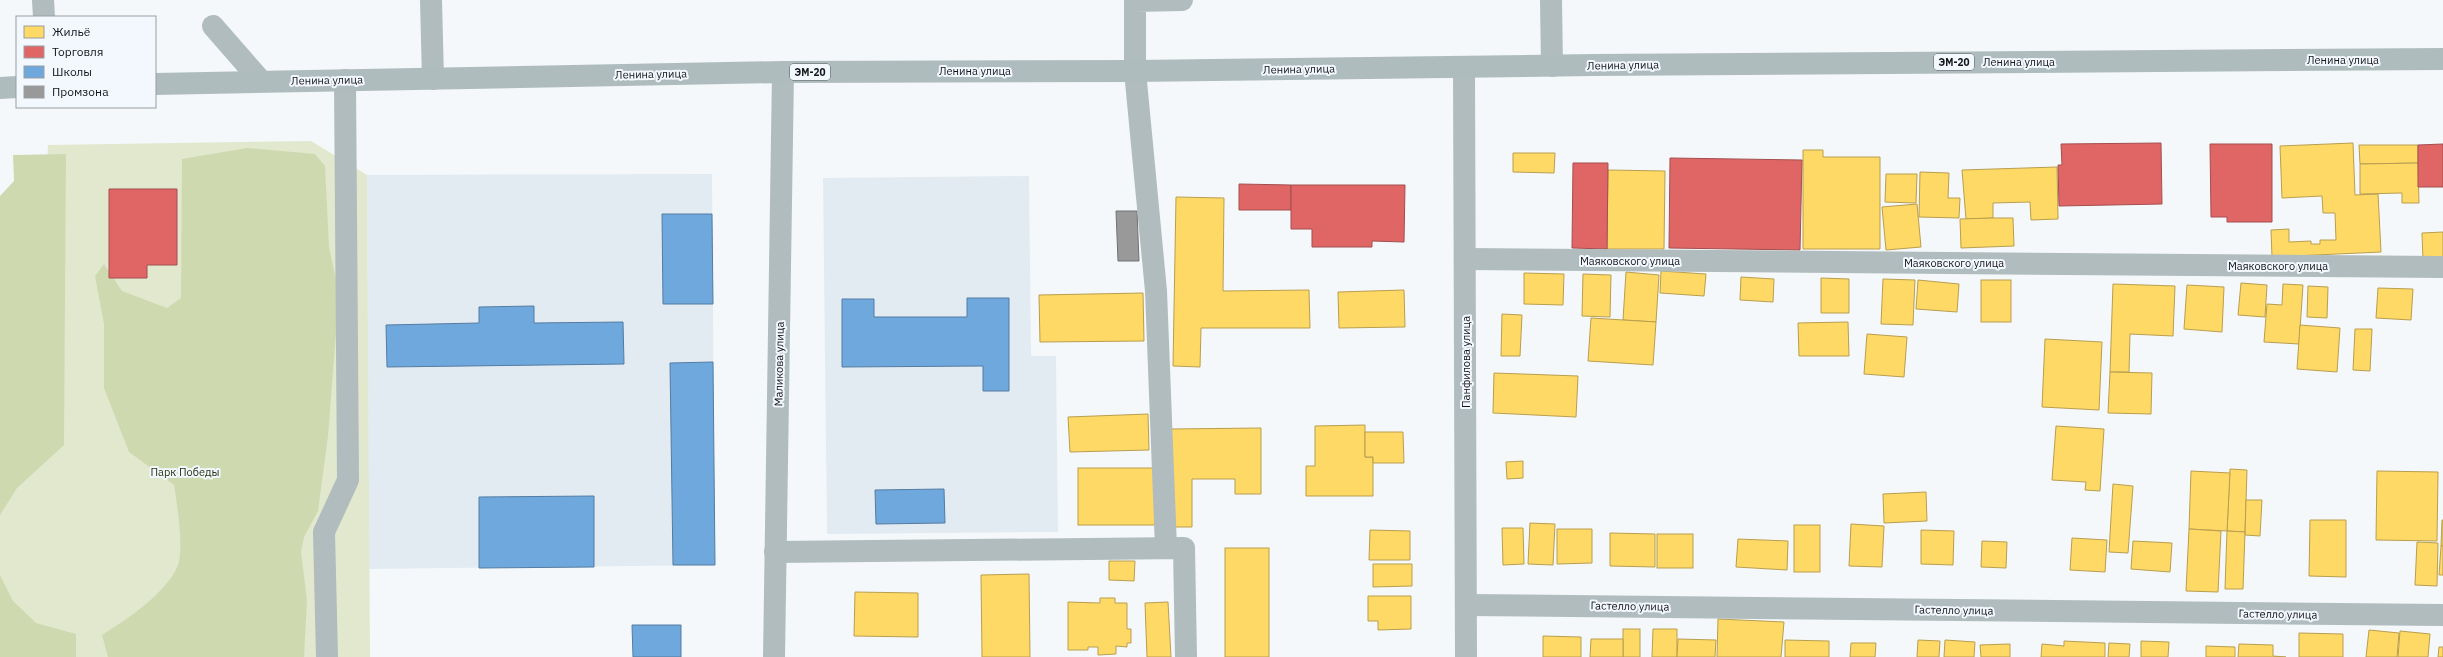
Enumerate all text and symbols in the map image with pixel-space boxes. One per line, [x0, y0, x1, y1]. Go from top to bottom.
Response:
legend [16, 16, 156, 108]
text: Жильё [52, 24, 91, 39]
text: Торговля [52, 44, 103, 59]
street label: Ленина улица [2307, 53, 2379, 67]
road number: ЭМ-20 [1934, 54, 1974, 70]
street label: Ленина улица [1983, 55, 2055, 69]
street label: Ленина улица [1587, 57, 1659, 73]
street label: Ленина улица [1263, 61, 1335, 77]
text: Школы [52, 64, 92, 79]
road number: ЭМ-20 [790, 64, 830, 80]
street label: Ленина улица [939, 64, 1011, 78]
street label: Ленина улица [615, 66, 687, 82]
street label: Ленина улица [291, 72, 363, 88]
text: Промзона [52, 84, 109, 99]
street label: Маяковского улица [1580, 254, 1680, 268]
street label: Маяковского улица [1904, 256, 2004, 270]
street label: Маяковского улица [2228, 259, 2328, 273]
street label: Панфилова улица [1459, 316, 1473, 408]
street label: Маликова улица [771, 321, 787, 406]
park label: Парк Победы [150, 465, 220, 479]
street label: Гастелло улица [1591, 598, 1670, 614]
street label: Гастелло улица [1915, 602, 1994, 618]
street label: Гастелло улица [2239, 606, 2318, 622]

